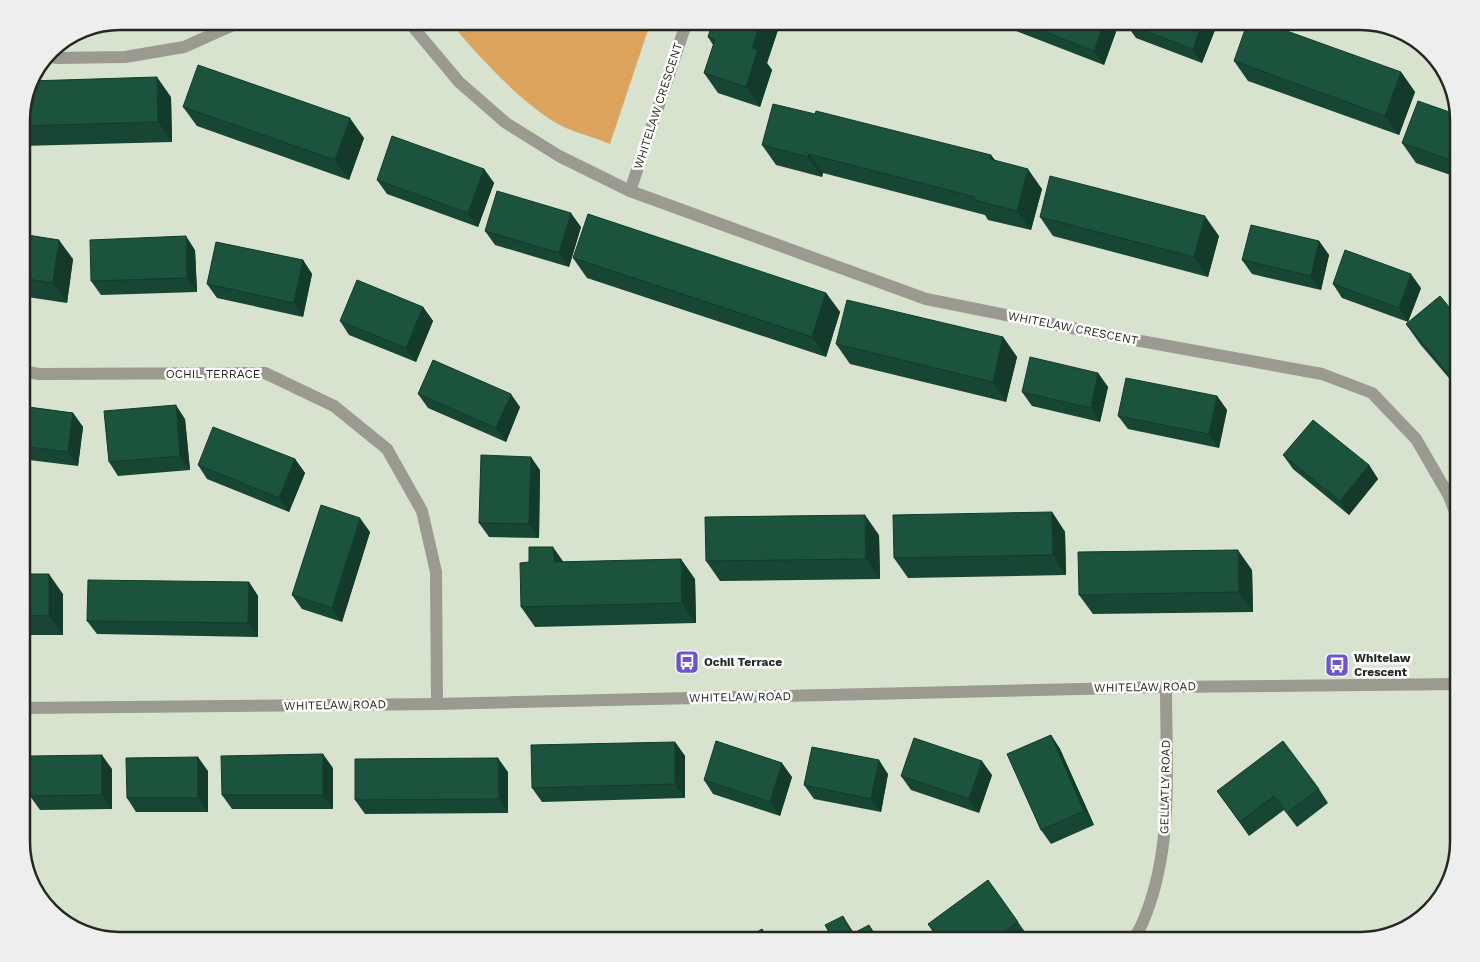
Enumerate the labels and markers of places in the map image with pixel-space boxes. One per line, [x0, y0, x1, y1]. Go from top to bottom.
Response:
bus stop icon: Ochil Terrace [674, 649, 700, 675]
place label: Whitelaw Crescent [1354, 651, 1411, 679]
bus stop icon: Whitelaw Crescent [1324, 652, 1350, 678]
place label: Ochil Terrace [704, 655, 782, 669]

